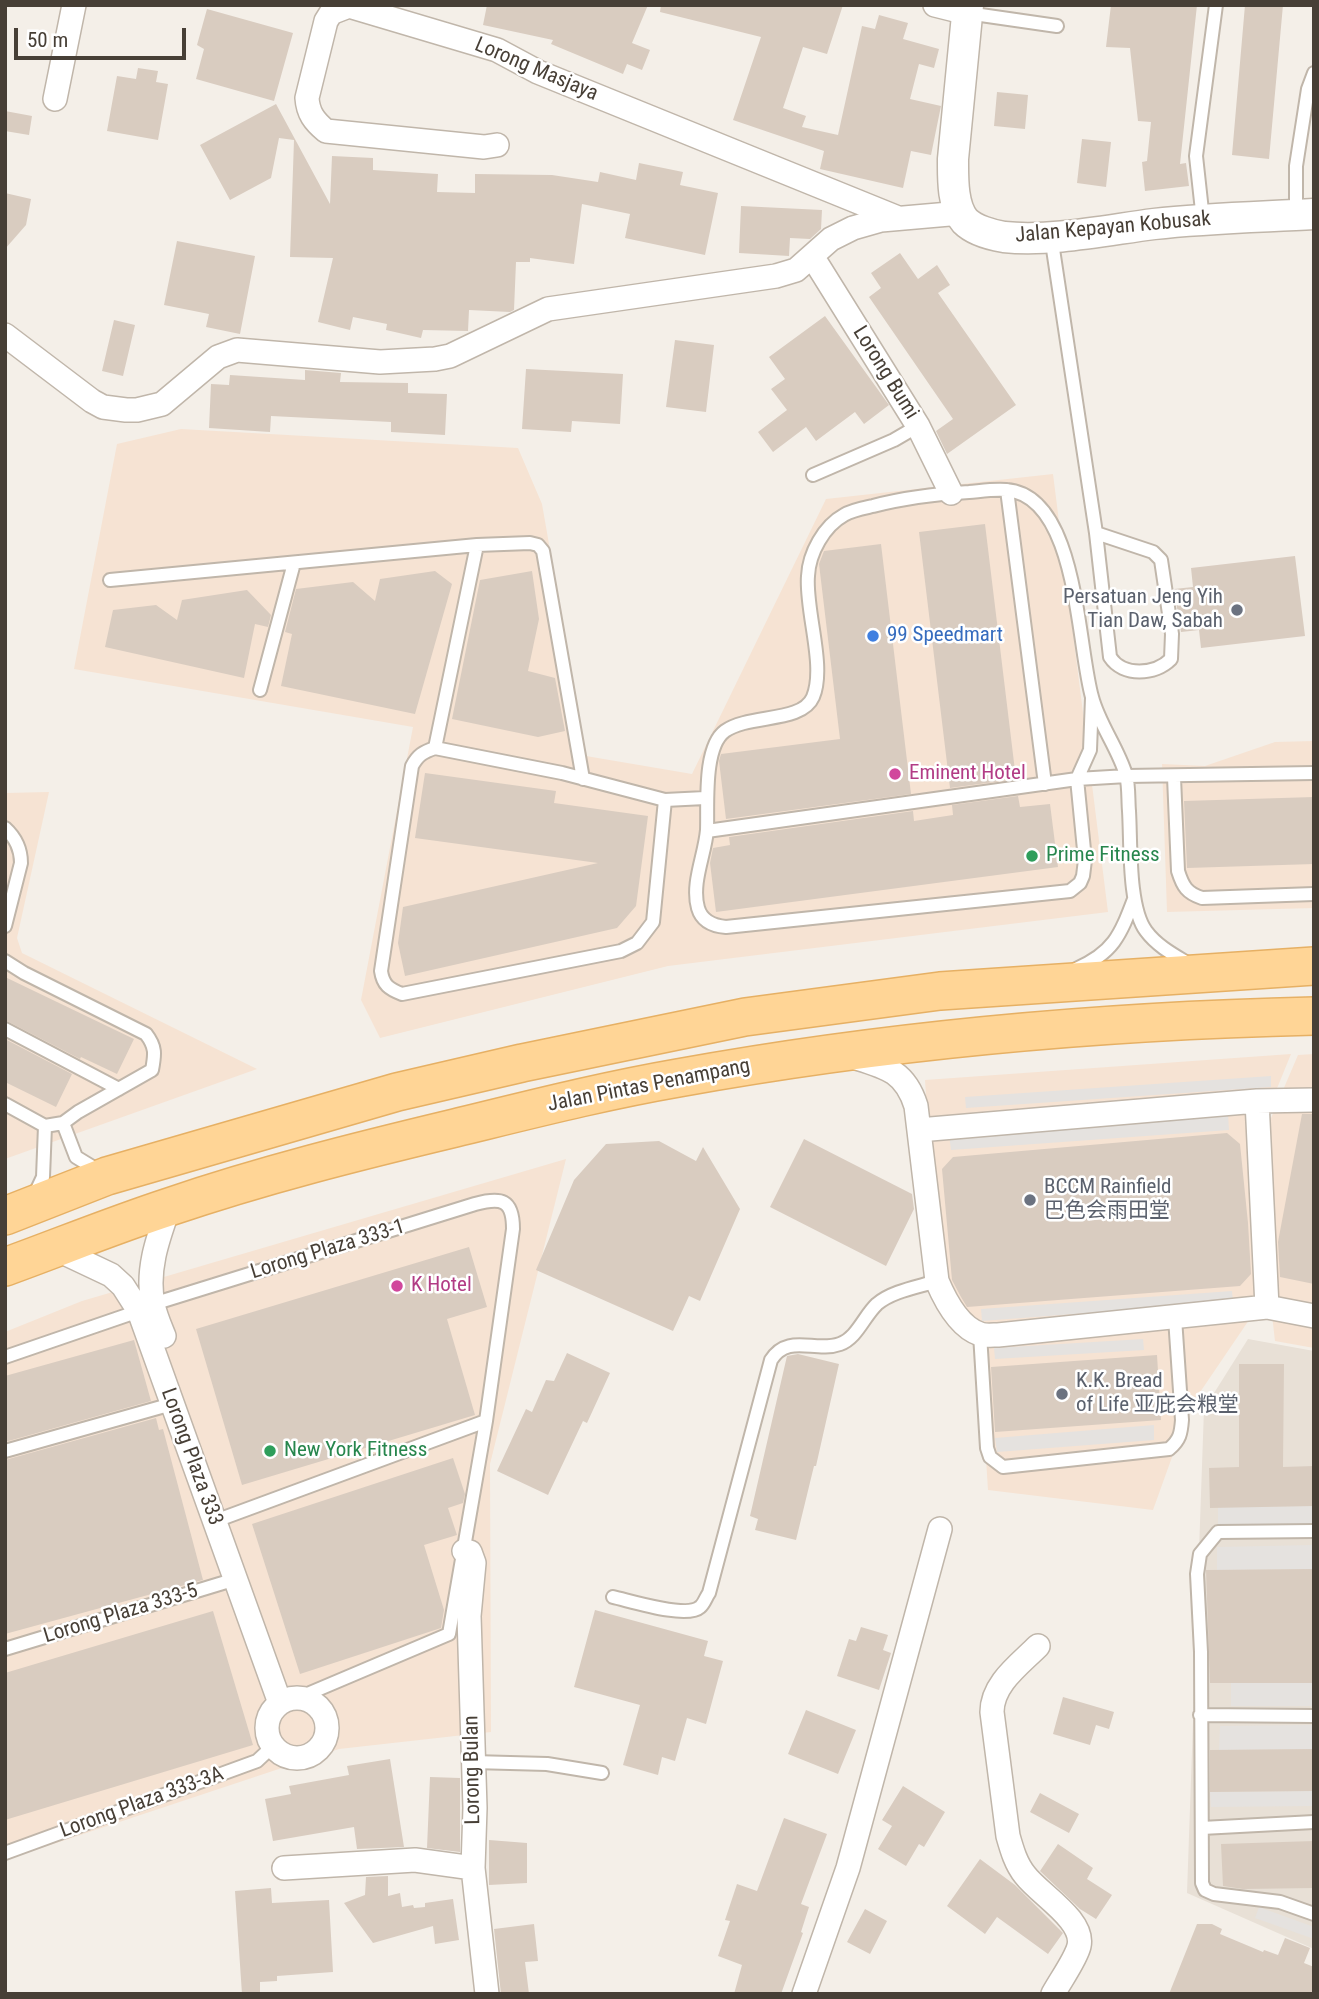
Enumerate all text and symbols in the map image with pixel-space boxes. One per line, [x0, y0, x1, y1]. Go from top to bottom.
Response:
scale bar [18, 14, 189, 58]
text: 50 m [27, 28, 68, 52]
street label: Lorong Masjaya [471, 33, 601, 107]
street label: Jalan Kepayan Kobusak [1014, 207, 1212, 249]
street label: Lorong Bumi [847, 322, 923, 424]
place label: Persatuan Jeng Yih Tian Daw, Sabah [1063, 585, 1223, 635]
marker: Persatuan Jeng Yih Tian Daw, Sabah [1229, 602, 1245, 618]
place label: 99 Speedmart [887, 623, 1003, 649]
marker: 99 Speedmart [865, 628, 881, 644]
place label: Eminent Hotel [909, 761, 1026, 787]
marker: Eminent Hotel [887, 766, 903, 782]
place label: Prime Fitness [1046, 843, 1160, 869]
marker: Prime Fitness [1024, 848, 1040, 864]
street label: Jalan Pintas Penampang [546, 1054, 752, 1118]
place label: BCCM Rainfield 巴色会雨田堂 [1044, 1175, 1172, 1225]
marker: BCCM Rainfield 巴色会雨田堂 [1022, 1192, 1038, 1208]
street label: Lorong Plaza 333-1 [248, 1215, 408, 1285]
place label: K Hotel [411, 1273, 472, 1299]
marker: K Hotel [389, 1278, 405, 1294]
place label: K.K. Bread of Life 亚庇会粮堂 [1076, 1369, 1239, 1419]
street label: Lorong Plaza 333 [154, 1385, 228, 1529]
marker: K.K. Bread of Life 亚庇会粮堂 [1054, 1386, 1070, 1402]
place label: New York Fitness [284, 1438, 427, 1464]
marker: New York Fitness [262, 1443, 278, 1459]
street label: Lorong Plaza 333-5 [41, 1579, 201, 1649]
street label: Lorong Bulan [459, 1715, 487, 1825]
street label: Lorong Plaza 333-3A [57, 1762, 227, 1844]

